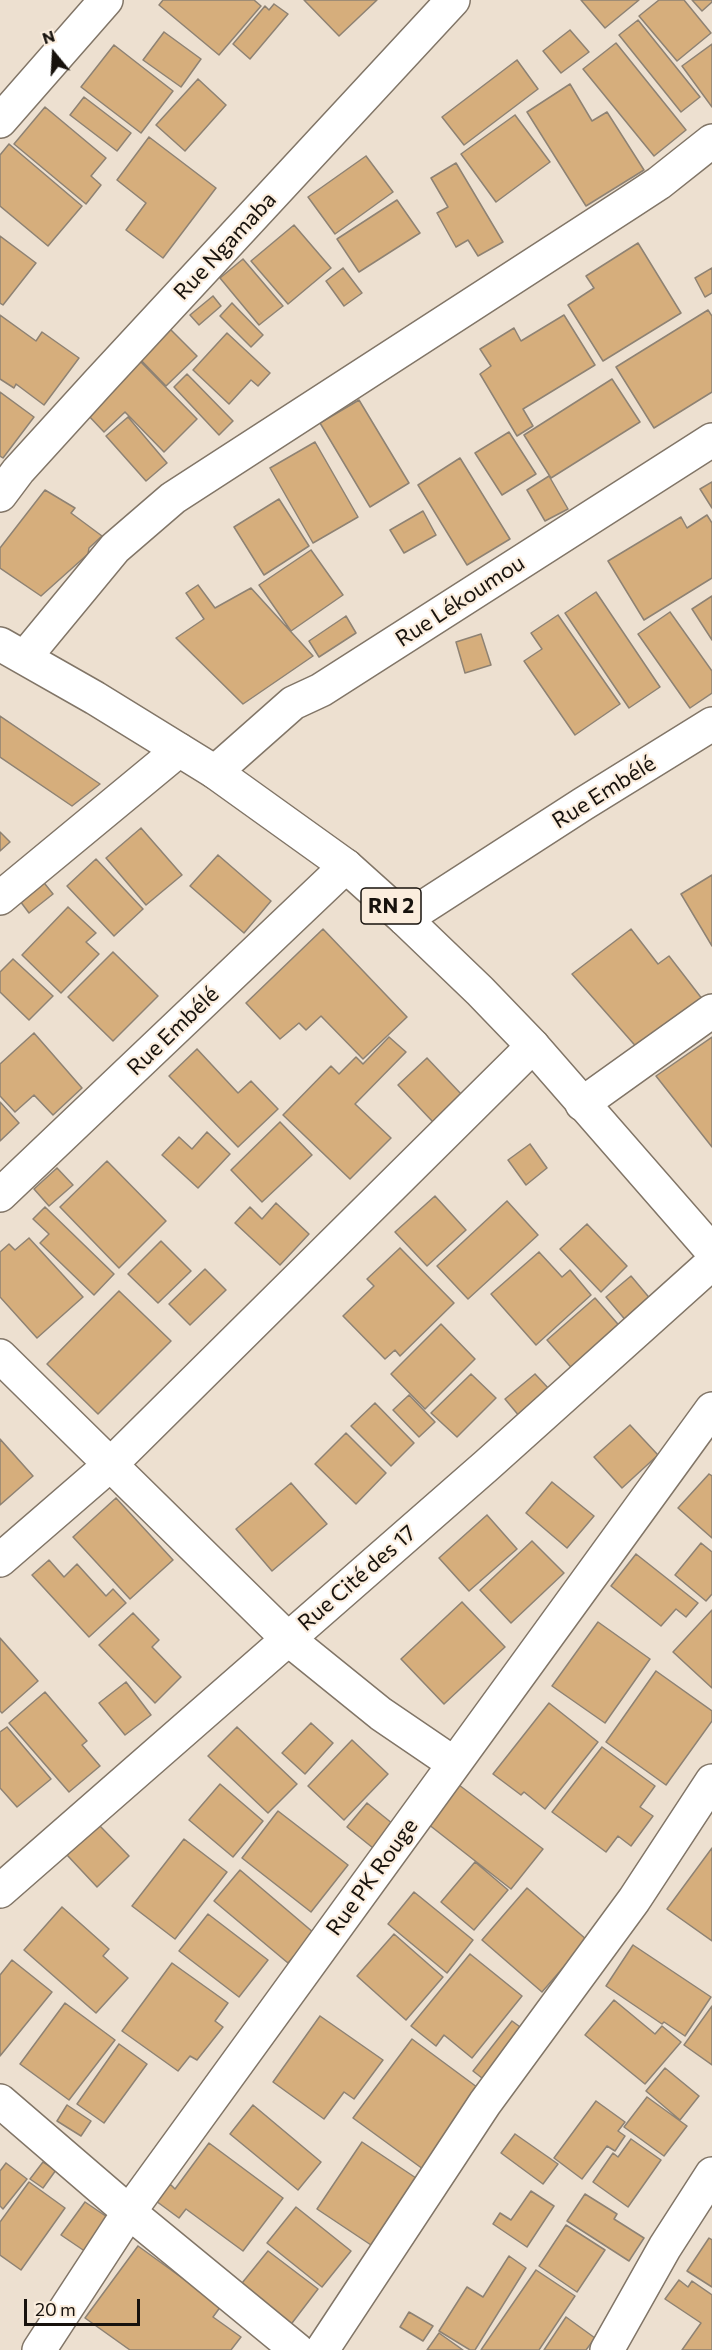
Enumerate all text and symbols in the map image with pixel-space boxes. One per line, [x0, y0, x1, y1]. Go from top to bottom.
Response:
north arrow [24, 24, 84, 84]
text: N [40, 26, 57, 47]
street label: Rue Ngamaba [168, 187, 282, 305]
street label: Rue Lékoumou [391, 550, 529, 652]
street label: Rue Embélé [547, 750, 661, 834]
road number: RN 2 [361, 888, 421, 924]
street label: Rue Embélé [122, 981, 224, 1081]
street label: Rue Cité des 17 [293, 1520, 421, 1636]
street label: Rue PK Rouge [321, 1813, 423, 1941]
scale bar [27, 2287, 142, 2325]
text: 20 m [35, 2298, 76, 2320]

